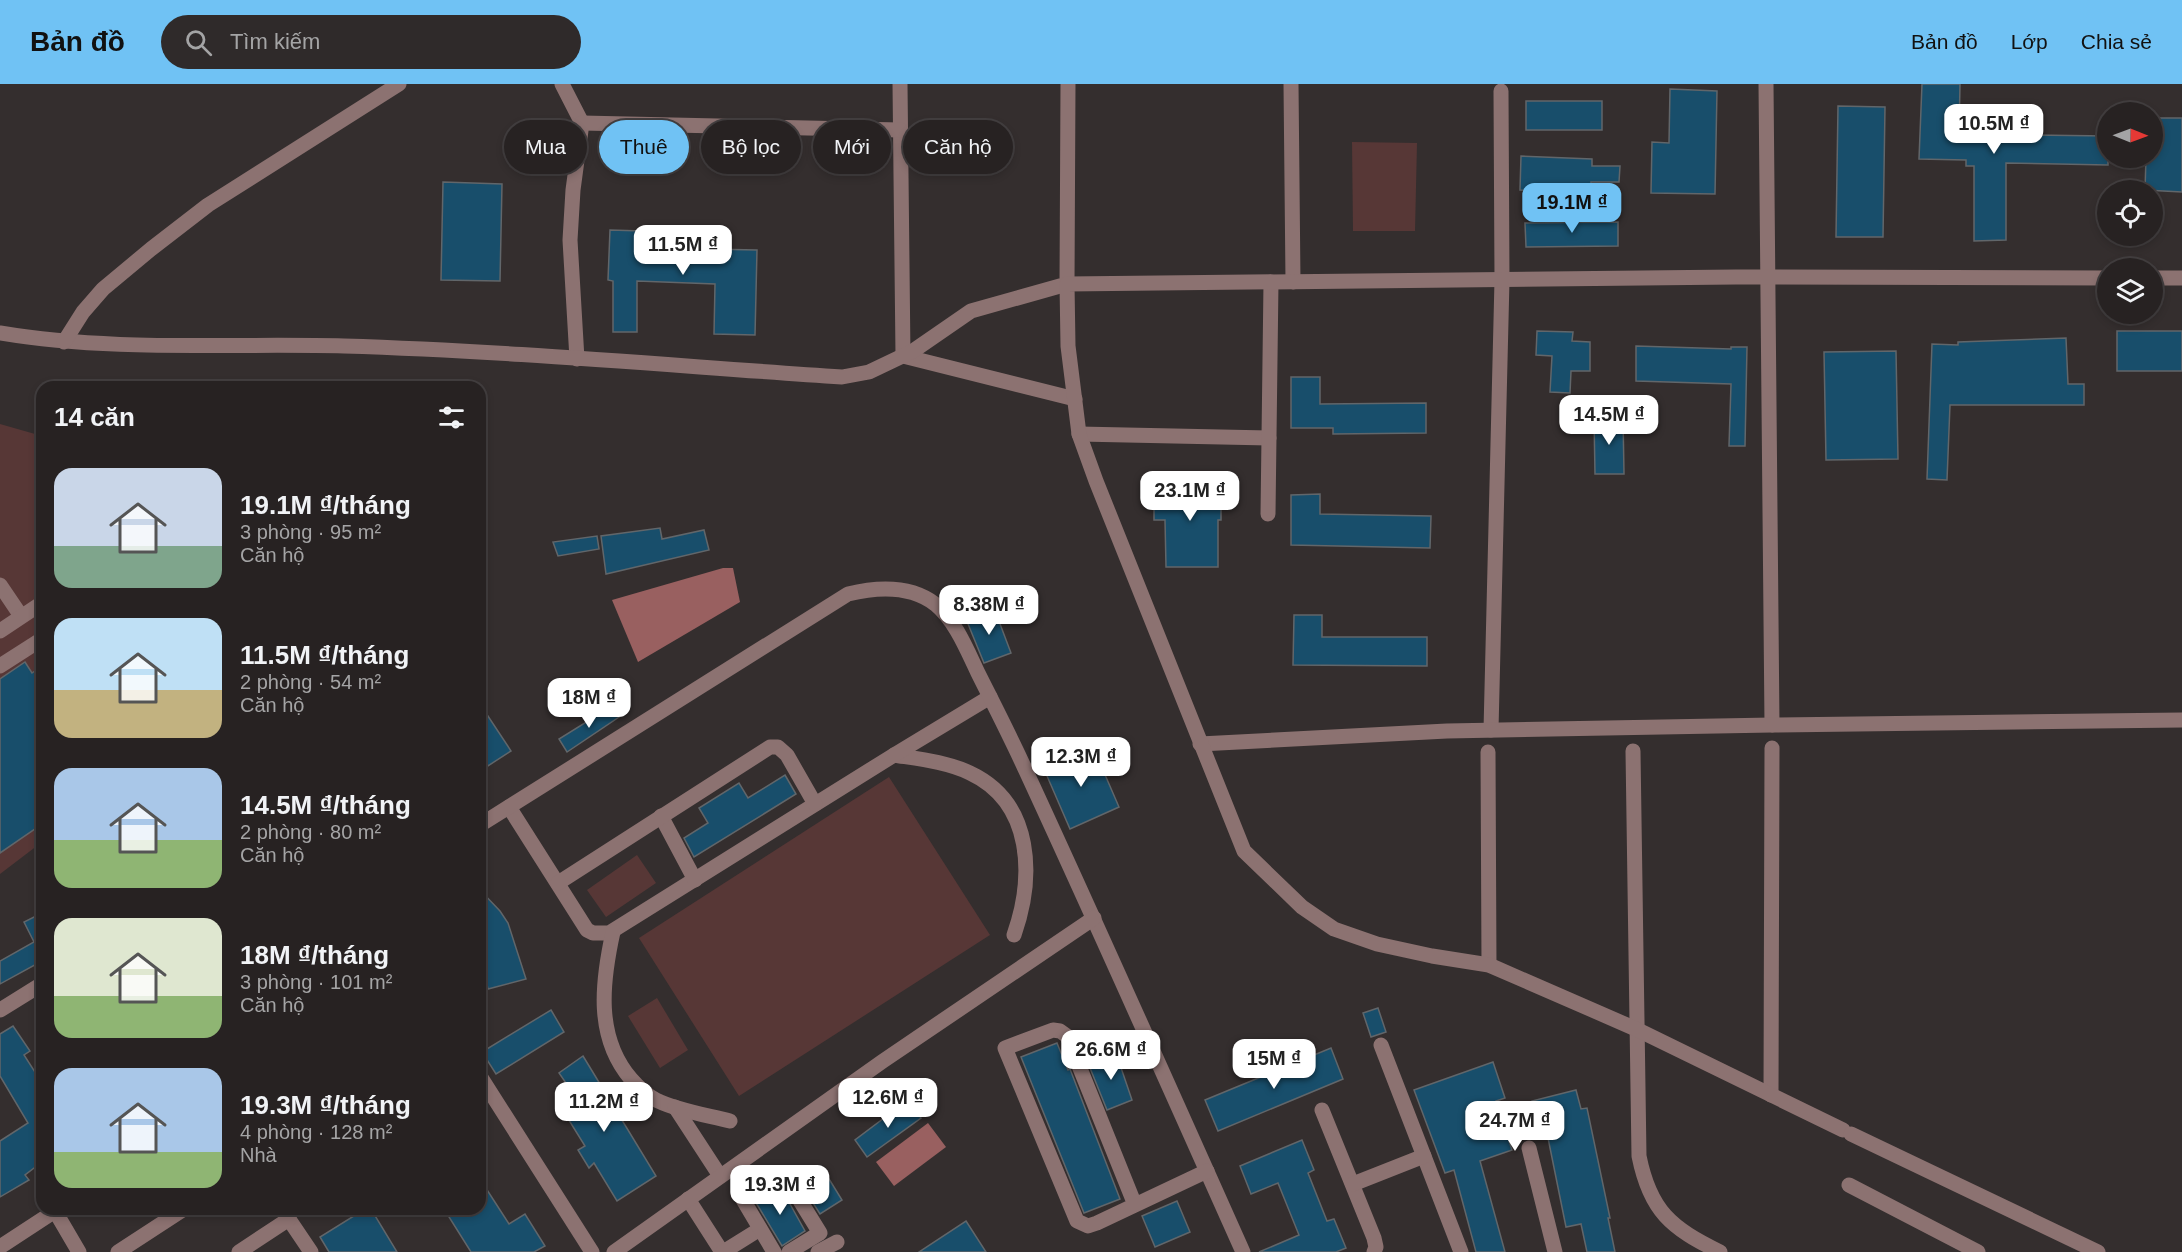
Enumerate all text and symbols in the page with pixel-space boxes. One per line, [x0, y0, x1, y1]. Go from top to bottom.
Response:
search box [161, 15, 581, 69]
text: Bản đồ [30, 26, 125, 57]
icon: search [182, 26, 215, 59]
text: Tìm kiếm [230, 29, 320, 54]
text: Bản đồ [1911, 30, 1978, 53]
text: Lớp [2011, 30, 2048, 53]
text: Chia sẻ [2081, 30, 2152, 53]
north arrow [2097, 102, 2163, 168]
map controls [2097, 102, 2163, 324]
pin: 10.5M ₫ [1939, 104, 2049, 155]
text: 10.5M ₫ [1958, 112, 2030, 134]
chip: Mua [504, 120, 587, 174]
chip: Thuê [599, 120, 689, 174]
chip: Bộ lọc [701, 120, 801, 174]
chip: Mới [813, 120, 891, 174]
chip: Căn hộ [903, 120, 1013, 174]
button: locate [2097, 180, 2163, 246]
pin: 19.1M ₫ [1517, 183, 1627, 234]
text: 19.1M ₫ [1536, 191, 1608, 213]
pin: 11.5M ₫ [628, 225, 738, 276]
text: 11.5M ₫ [648, 233, 718, 255]
button: layers [2097, 258, 2163, 324]
pin: 14.5M ₫ [1554, 395, 1664, 446]
icon: filters [435, 401, 468, 434]
text: 14 căn [54, 402, 135, 432]
text: 14.5M ₫ [1573, 403, 1645, 425]
pin: 23.1M ₫ [1135, 471, 1245, 522]
text: 23.1M ₫ [1154, 479, 1226, 501]
text: 19.1M ₫/tháng [240, 490, 411, 520]
icon: home [102, 492, 174, 564]
text: 3 phòng · 95 m² [240, 521, 381, 543]
text: Căn hộ [240, 544, 305, 566]
pin: 8.38M ₫ [934, 585, 1044, 636]
text: 8.38M ₫ [953, 593, 1025, 615]
text: 11.5M ₫/tháng [240, 640, 409, 670]
icon: home [102, 642, 174, 714]
text: 2 phòng · 54 m² [240, 671, 381, 693]
pin: 18M ₫ [547, 678, 631, 729]
text: 18M ₫ [562, 686, 616, 708]
text: Căn hộ [240, 694, 305, 716]
pin: 12.3M ₫ [1026, 737, 1136, 788]
text: 12.3M ₫ [1045, 745, 1117, 767]
text: 14.5M ₫/tháng [240, 790, 411, 820]
icon: home [102, 792, 174, 864]
text: 2 phòng · 80 m² [240, 821, 381, 843]
text: Căn hộ [240, 844, 305, 866]
text: 18M ₫/tháng [240, 940, 389, 970]
icon: home [102, 942, 174, 1014]
text: 3 phòng · 101 m² [240, 971, 392, 993]
text: Căn hộ [240, 994, 305, 1016]
pin: 26.6M ₫ [1056, 1030, 1166, 1081]
text: 26.6M ₫ [1075, 1038, 1147, 1060]
pin: 15M ₫ [1232, 1039, 1316, 1090]
text: 15M ₫ [1247, 1047, 1301, 1069]
pin: 12.6M ₫ [833, 1078, 943, 1129]
pin: 11.2M ₫ [549, 1082, 659, 1133]
text: 12.6M ₫ [852, 1086, 924, 1108]
text: 19.3M ₫/tháng [240, 1090, 411, 1120]
text: 11.2M ₫ [569, 1090, 639, 1112]
icon: home [102, 1092, 174, 1164]
pin: 24.7M ₫ [1460, 1101, 1570, 1152]
text: 24.7M ₫ [1479, 1109, 1551, 1131]
text: 4 phòng · 128 m² [240, 1121, 392, 1143]
text: Nhà [240, 1144, 277, 1166]
pin: 19.3M ₫ [725, 1165, 835, 1216]
text: 19.3M ₫ [744, 1173, 816, 1195]

